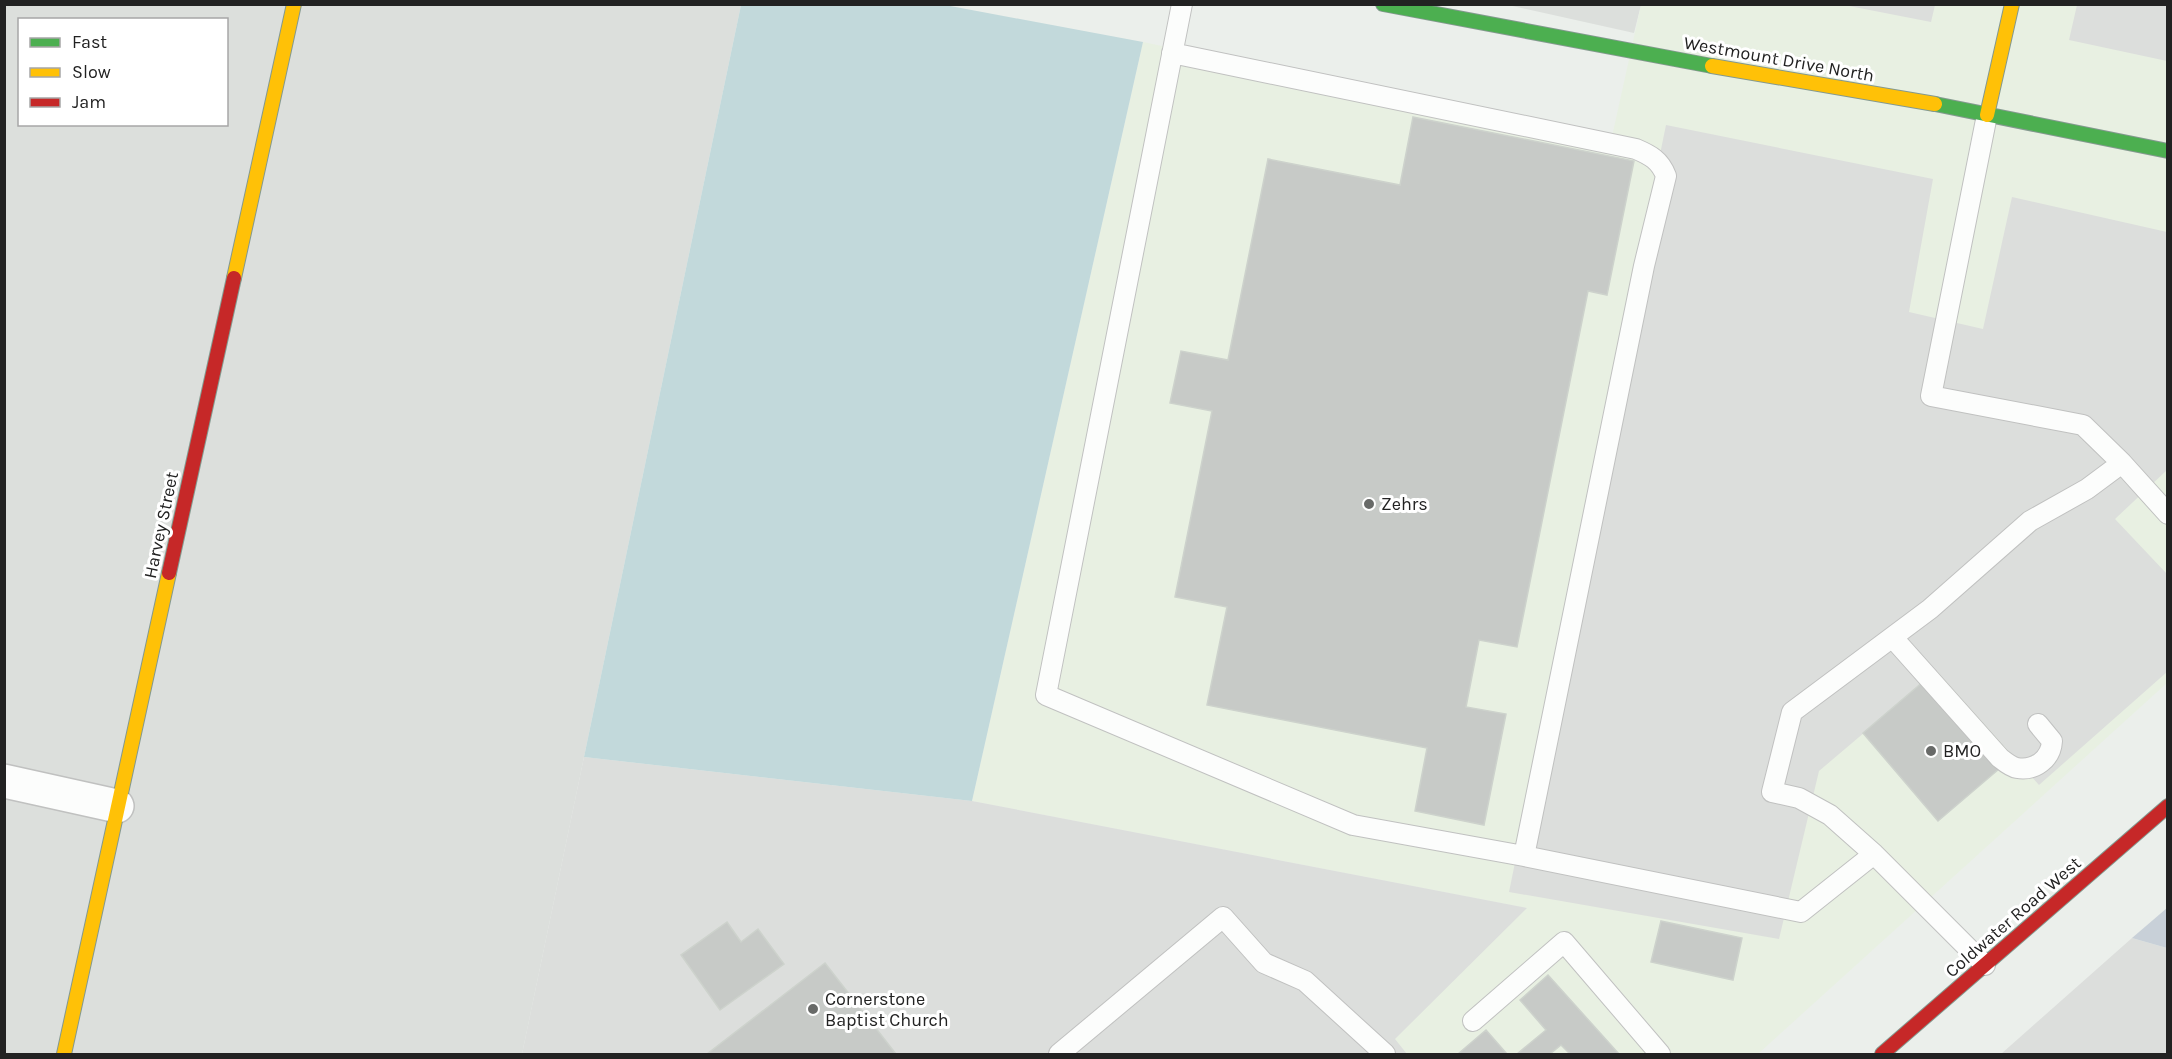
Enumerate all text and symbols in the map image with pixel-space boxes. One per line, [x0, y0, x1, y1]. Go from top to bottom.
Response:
legend [18, 18, 228, 126]
text: Fast [72, 31, 107, 53]
street label: Westmount Drive North [1682, 31, 1876, 87]
text: Slow [72, 61, 111, 83]
text: Jam [72, 91, 106, 113]
street label: Harvey Street [139, 469, 183, 581]
place label: Zehrs [1381, 493, 1428, 515]
marker: Zehrs [1362, 497, 1376, 511]
place label: BMO [1943, 740, 1981, 762]
marker: BMO [1924, 744, 1938, 758]
street label: Coldwater Road West [1940, 852, 2086, 982]
place label: Cornerstone Baptist Church [825, 988, 949, 1031]
marker: Cornerstone Baptist Church [806, 1002, 820, 1016]

